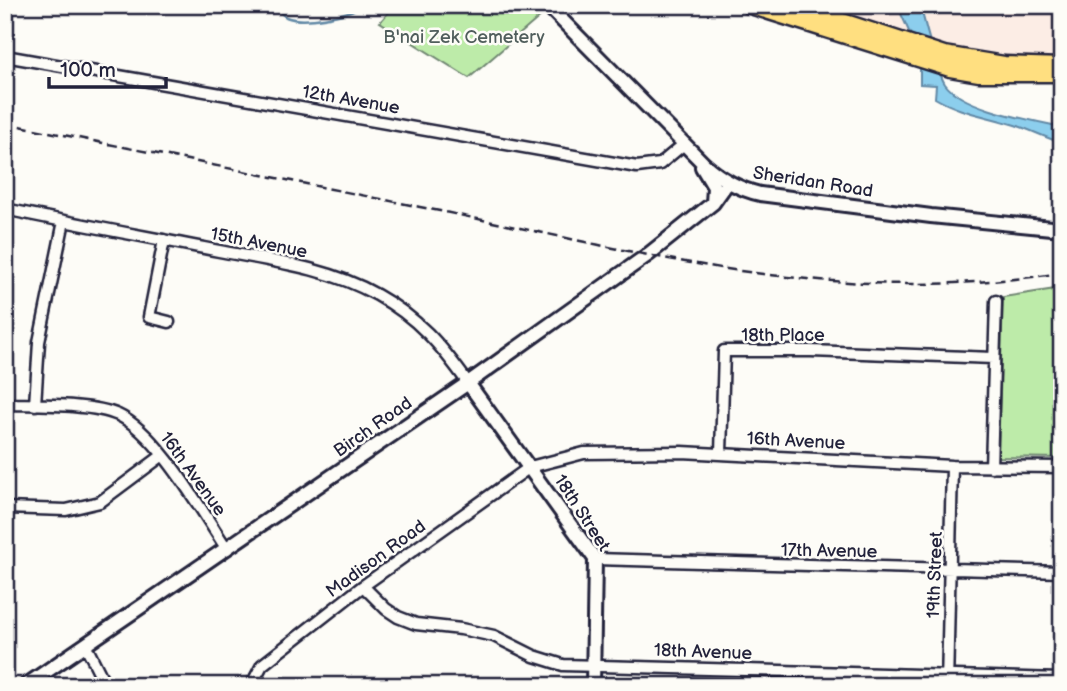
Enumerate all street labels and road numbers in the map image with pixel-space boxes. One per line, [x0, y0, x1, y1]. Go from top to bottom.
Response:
street label: 12th Avenue [301, 81, 402, 119]
street label: Sheridan Road [751, 162, 875, 202]
street label: 15th Avenue [209, 223, 309, 263]
street label: 18th Place [741, 325, 825, 346]
street label: Birch Road [330, 392, 416, 462]
street label: 16th Avenue [155, 428, 231, 520]
street label: 16th Avenue [746, 428, 846, 454]
street label: 18th Street [550, 471, 615, 556]
street label: Madison Road [322, 516, 430, 602]
street label: 19th Street [923, 531, 947, 619]
street label: 17th Avenue [781, 540, 878, 562]
street label: 18th Avenue [654, 640, 753, 664]

